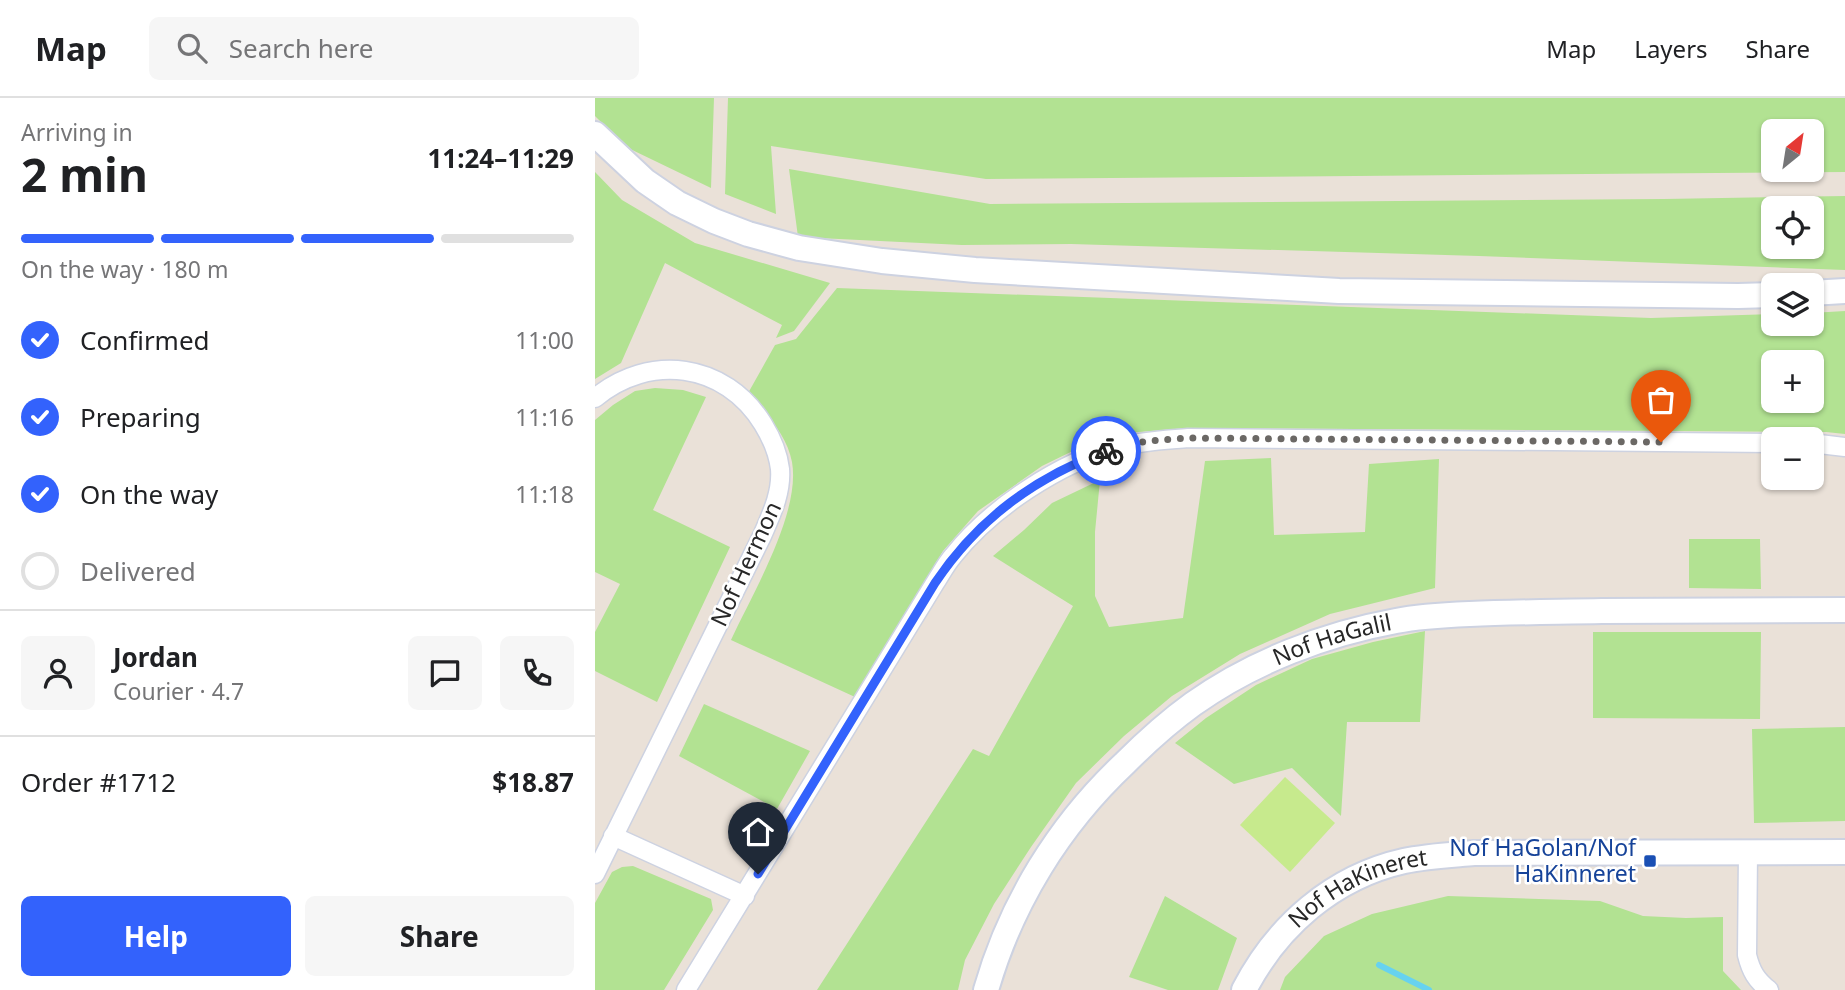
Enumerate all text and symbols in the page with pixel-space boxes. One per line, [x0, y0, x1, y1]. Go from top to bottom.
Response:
search box [149, 17, 639, 80]
text: Map [35, 26, 107, 71]
icon: search [173, 29, 211, 67]
text: Search here [229, 30, 373, 66]
text: Map [1546, 32, 1596, 65]
text: Layers [1634, 32, 1708, 65]
text: Share [1746, 32, 1810, 65]
text: Arriving in [21, 116, 133, 148]
north arrow [1761, 119, 1823, 182]
map controls [1761, 119, 1824, 490]
text: 11:24–11:29 [427, 140, 574, 176]
text: 2 min [21, 143, 148, 205]
button: locate [1761, 196, 1824, 259]
text: On the way · 180 m [21, 253, 228, 285]
button: layers [1761, 273, 1824, 336]
icon: check [21, 321, 59, 359]
text: Confirmed [80, 322, 210, 358]
text: 11:00 [515, 324, 574, 356]
button: + [1761, 350, 1824, 413]
pin [1631, 370, 1691, 442]
icon: bag [1642, 381, 1680, 419]
icon: check [21, 398, 59, 436]
text: Preparing [80, 399, 201, 435]
text: 11:16 [515, 401, 574, 433]
courier [1071, 416, 1141, 486]
button: − [1761, 427, 1824, 490]
icon: bike [1087, 432, 1125, 470]
icon: check [21, 475, 59, 513]
text: On the way [80, 476, 218, 512]
text: 11:18 [515, 478, 574, 510]
street label: Nof Hermon [702, 496, 788, 631]
text: Delivered [80, 553, 196, 589]
street label: Nof HaGalil [1267, 605, 1394, 672]
button: person [21, 636, 95, 710]
button: chat [408, 636, 482, 710]
button: phone [500, 636, 574, 710]
text: Jordan [113, 639, 198, 675]
text: Courier · 4.7 [113, 675, 244, 707]
text: Order #1712 [21, 764, 176, 800]
text: $18.87 [492, 764, 574, 800]
pin [728, 802, 788, 874]
icon: home [739, 813, 777, 851]
place label: Nof HaGolan/Nof HaKinneret [1449, 831, 1637, 889]
street label: Nof HaKineret [1281, 840, 1429, 934]
marker: Nof HaGolan/Nof HaKinneret [1642, 853, 1658, 869]
button: Help [21, 896, 291, 976]
button: Share [305, 896, 574, 976]

